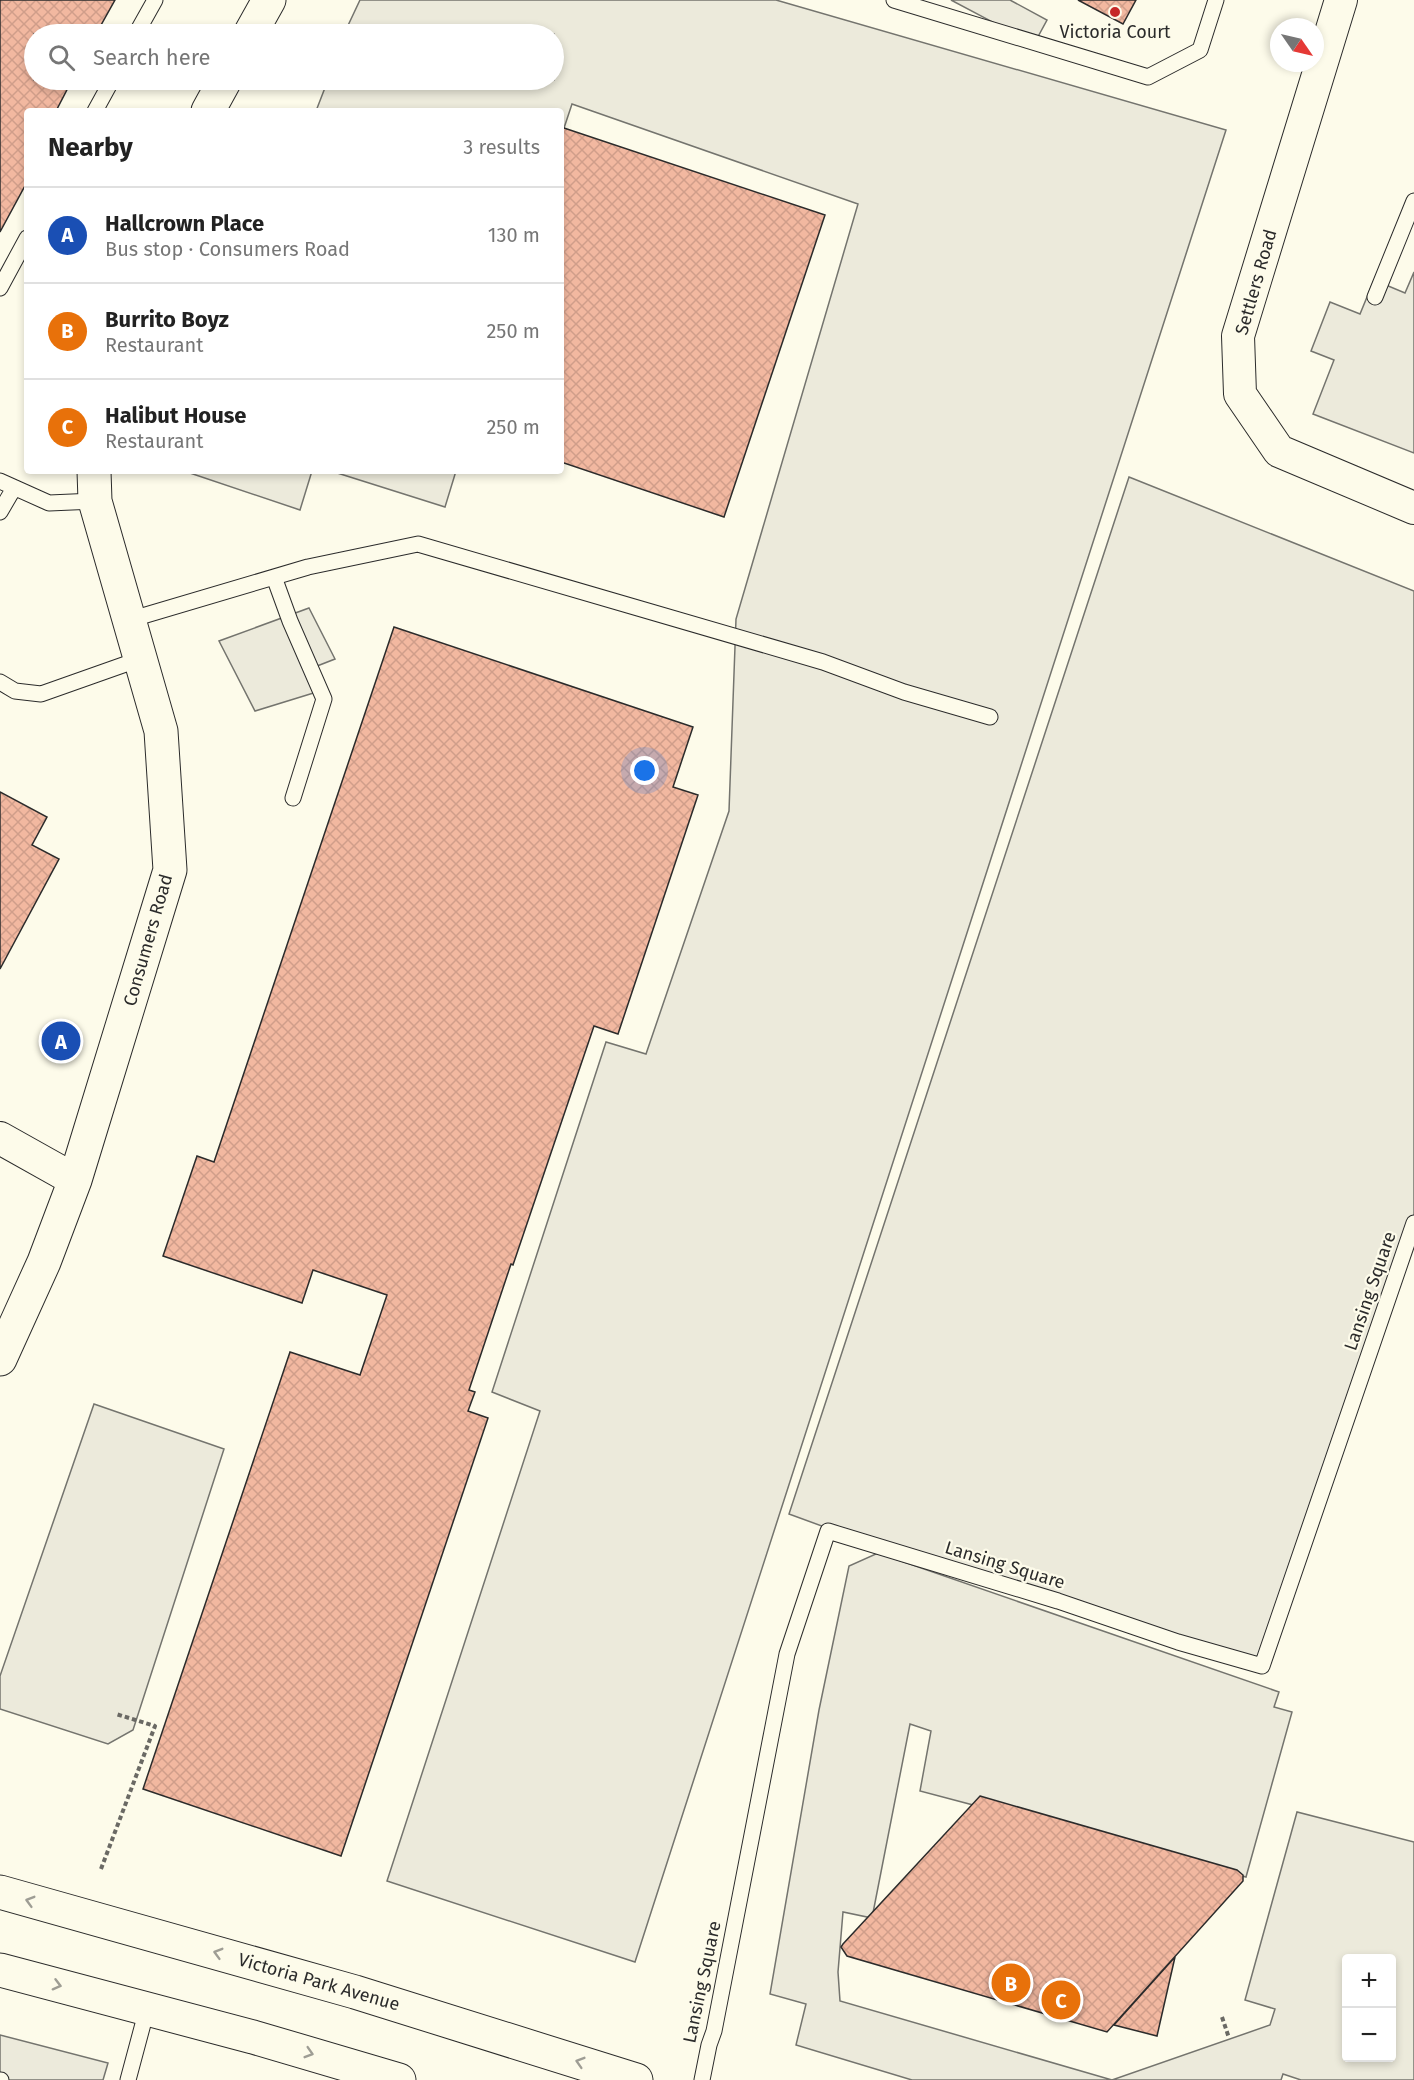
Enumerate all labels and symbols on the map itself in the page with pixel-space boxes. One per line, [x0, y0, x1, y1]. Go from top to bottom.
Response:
marker: Victoria Court [1108, 5, 1122, 19]
north arrow [1270, 18, 1324, 72]
place label: Victoria Court [1059, 21, 1171, 43]
street label: Settlers Road [1230, 227, 1282, 337]
your location [630, 756, 659, 785]
street label: Consumers Road [119, 871, 177, 1009]
pin: A [42, 1018, 80, 1064]
street label: Lansing Square [1339, 1229, 1401, 1353]
street label: Lansing Square [942, 1536, 1068, 1594]
one-way arrow [25, 1896, 36, 1908]
street label: Lansing Square [678, 1919, 726, 2045]
one-way arrow [213, 1948, 224, 1960]
street label: Victoria Park Avenue [236, 1948, 402, 2016]
pin: B [992, 1960, 1030, 2006]
one-way arrow [51, 1977, 61, 1990]
pin: C [1042, 1978, 1080, 2022]
one-way arrow [303, 2046, 314, 2058]
one-way arrow [575, 2057, 586, 2070]

